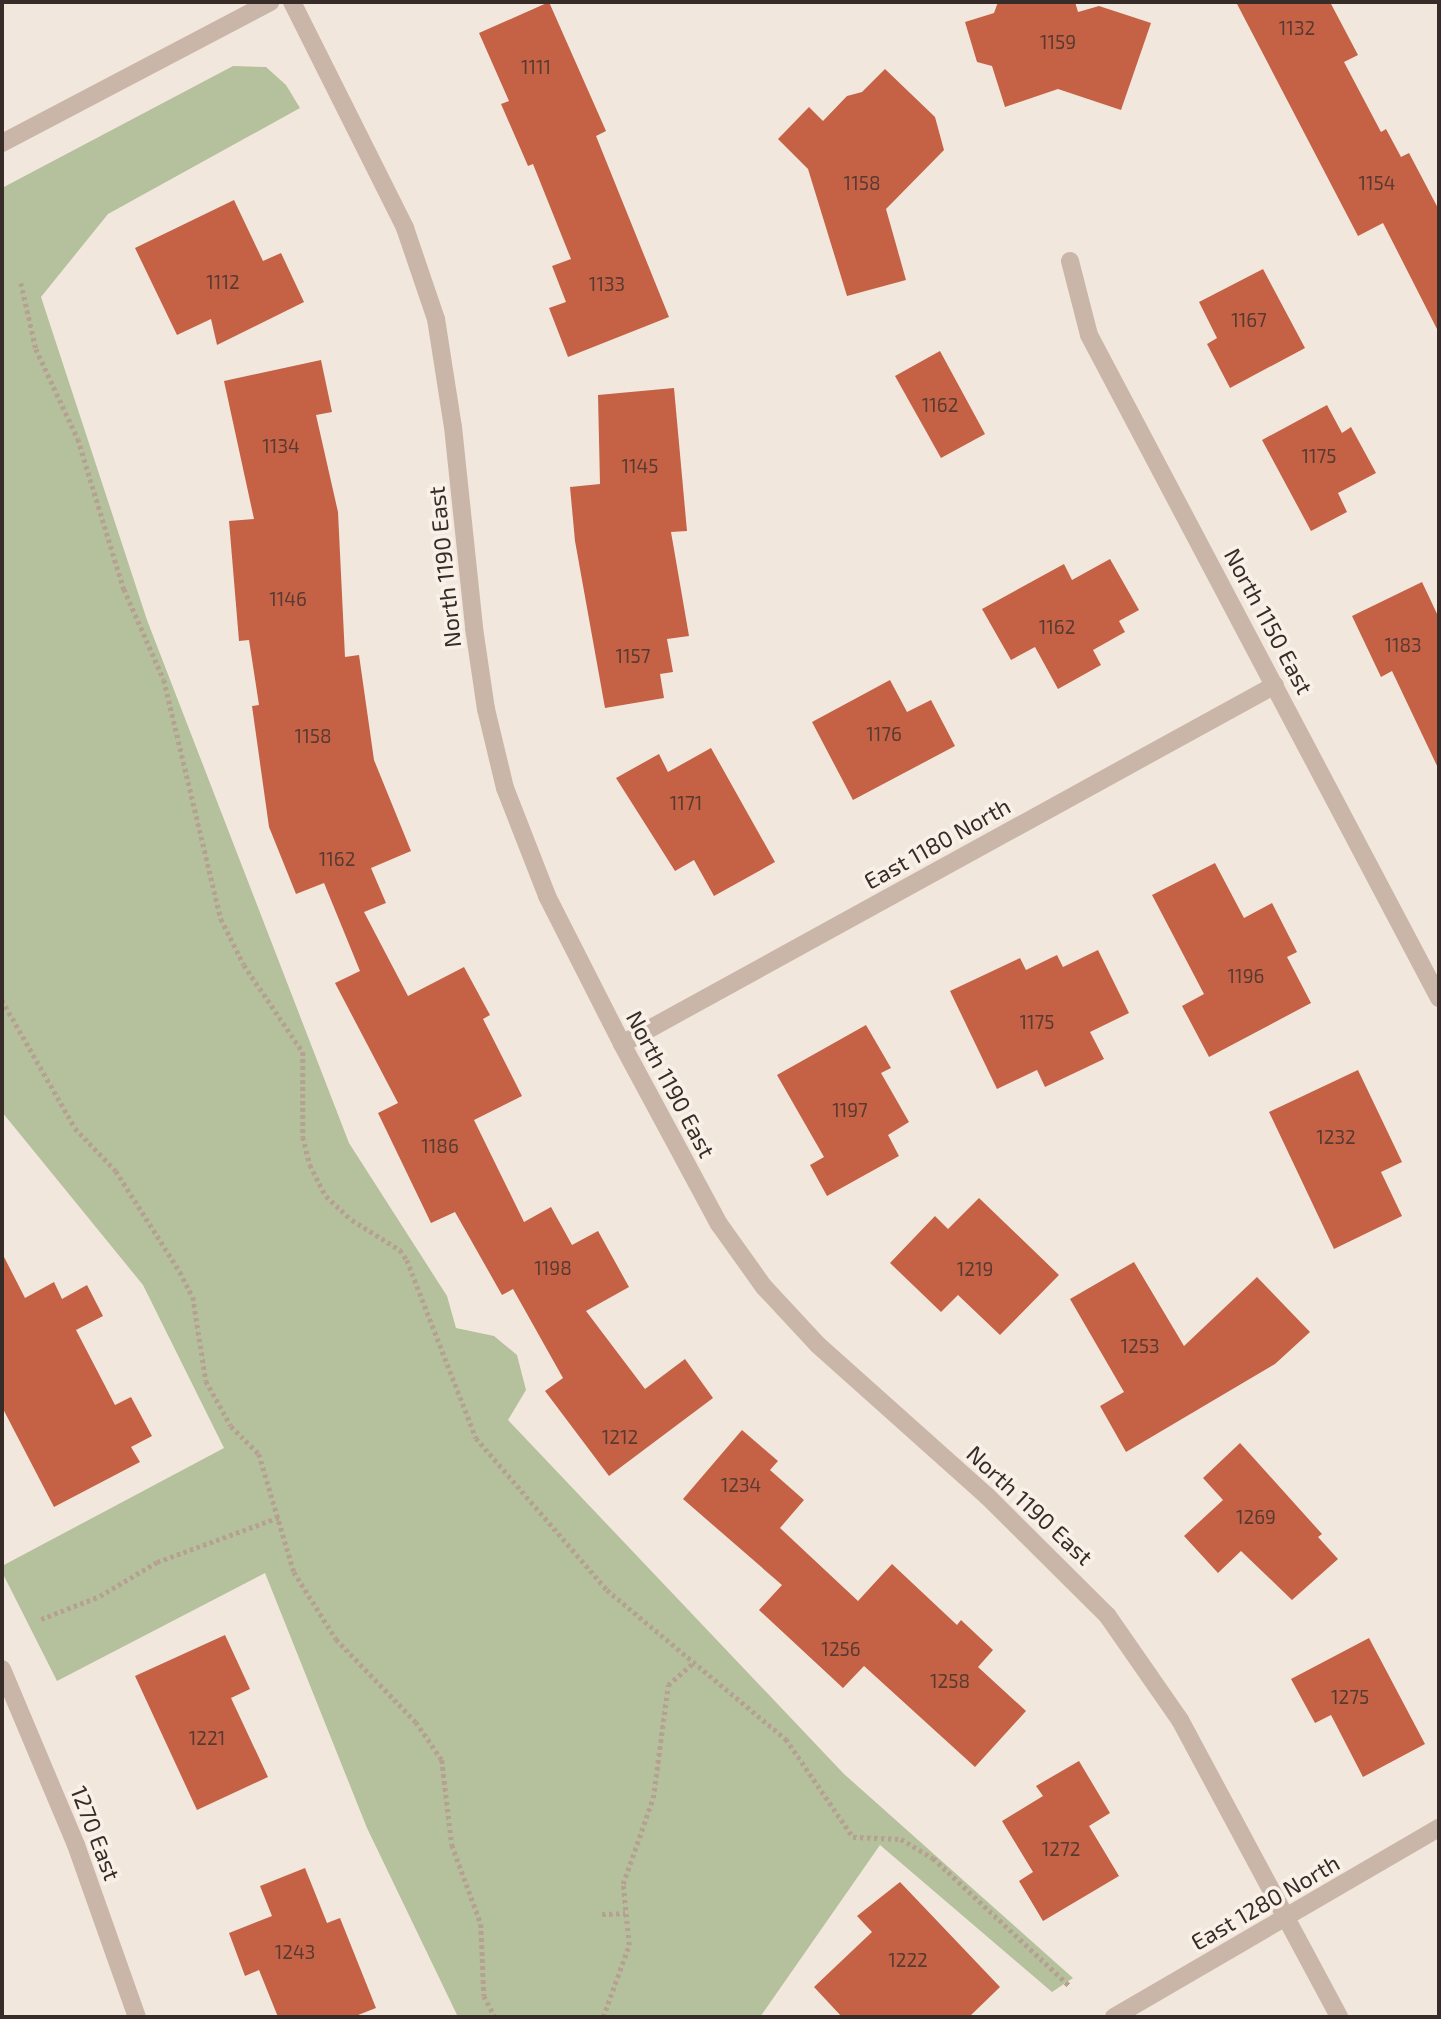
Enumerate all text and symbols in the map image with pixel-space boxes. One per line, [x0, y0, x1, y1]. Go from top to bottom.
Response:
house number: 1132 [1279, 17, 1315, 39]
house number: 1159 [1040, 31, 1076, 53]
house number: 1111 [521, 56, 551, 78]
house number: 1158 [844, 172, 880, 194]
house number: 1154 [1359, 172, 1395, 194]
house number: 1112 [206, 271, 240, 293]
house number: 1133 [589, 273, 625, 295]
house number: 1167 [1231, 309, 1267, 331]
house number: 1162 [922, 394, 958, 416]
house number: 1134 [262, 435, 300, 457]
house number: 1175 [1301, 445, 1337, 467]
house number: 1145 [622, 455, 658, 477]
street label: North 1190 East [422, 485, 466, 649]
street label: North 1150 East [1219, 543, 1319, 699]
house number: 1146 [269, 588, 307, 610]
house number: 1162 [1039, 616, 1075, 638]
house number: 1183 [1384, 634, 1422, 656]
house number: 1157 [615, 645, 651, 667]
house number: 1176 [866, 723, 902, 745]
house number: 1158 [295, 725, 331, 747]
street label: East 1180 North [859, 791, 1015, 895]
house number: 1171 [670, 792, 702, 814]
house number: 1162 [319, 848, 355, 870]
house number: 1196 [1228, 965, 1264, 987]
street label: North 1190 East [621, 1006, 721, 1162]
house number: 1175 [1019, 1011, 1055, 1033]
house number: 1197 [832, 1099, 868, 1121]
house number: 1232 [1316, 1126, 1356, 1148]
house number: 1186 [421, 1135, 459, 1157]
house number: 1198 [534, 1257, 572, 1279]
house number: 1219 [957, 1258, 993, 1280]
house number: 1253 [1121, 1335, 1159, 1357]
house number: 1212 [602, 1426, 638, 1448]
street label: North 1190 East [961, 1440, 1099, 1570]
house number: 1234 [721, 1474, 761, 1496]
house number: 1269 [1236, 1506, 1276, 1528]
house number: 1256 [821, 1638, 861, 1660]
house number: 1258 [930, 1670, 970, 1692]
house number: 1275 [1331, 1686, 1369, 1708]
house number: 1221 [189, 1727, 225, 1749]
street label: 1270 East [65, 1782, 127, 1884]
house number: 1272 [1042, 1838, 1080, 1860]
street label: East 1280 North [1186, 1848, 1344, 1956]
house number: 1243 [275, 1941, 315, 1963]
house number: 1222 [888, 1949, 928, 1971]

